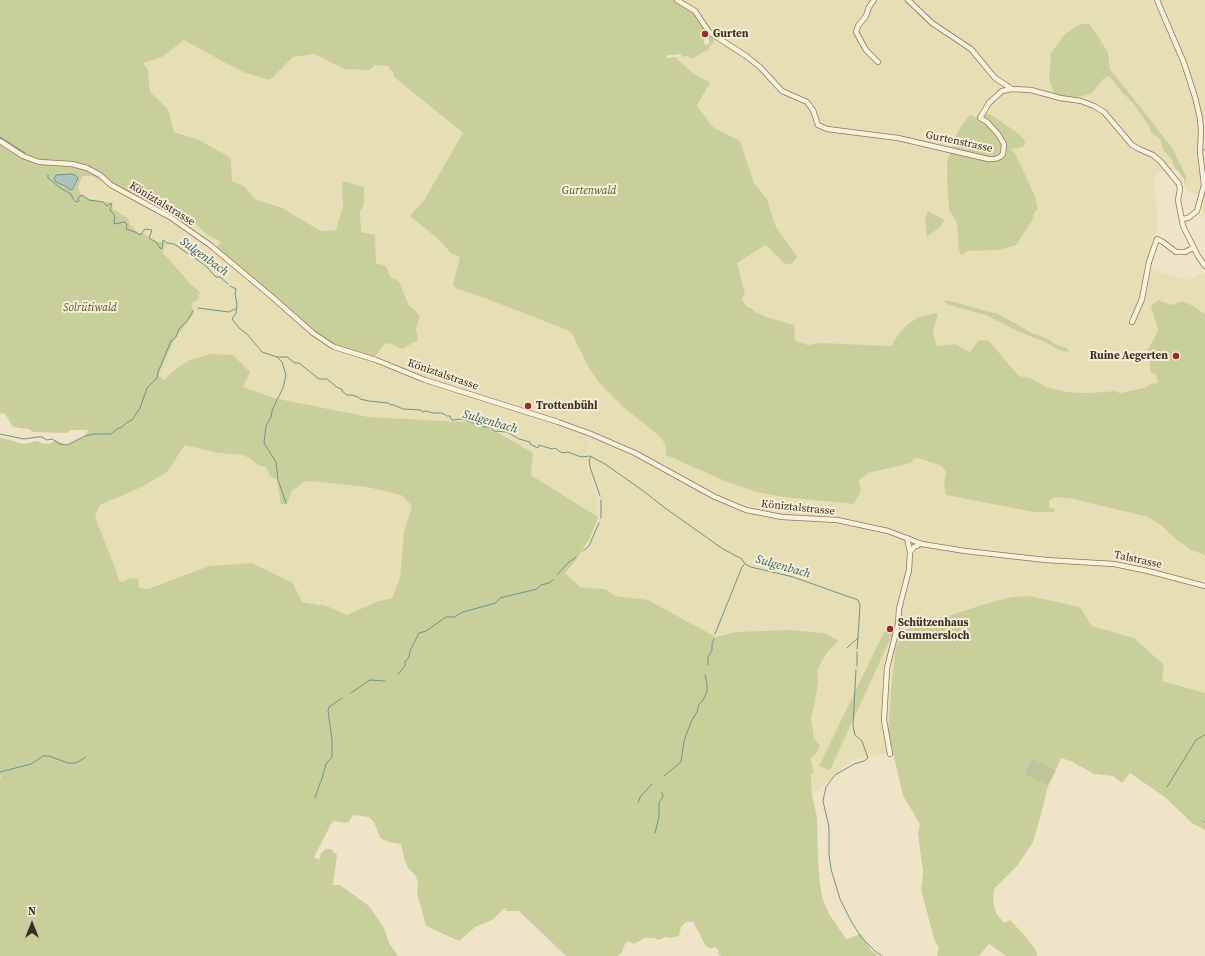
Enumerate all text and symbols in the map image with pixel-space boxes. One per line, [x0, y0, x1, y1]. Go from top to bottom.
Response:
place label: Gurten [713, 27, 749, 41]
marker: Gurten [700, 29, 710, 39]
street label: Gurtenstrasse [924, 128, 994, 156]
street label: Köniztalstrasse [127, 179, 197, 229]
park label: Gurtenwald [562, 184, 616, 198]
water label: Sulgenbach [177, 235, 231, 279]
park label: Solrütiwald [63, 301, 117, 315]
place label: Ruine Aegerten [1090, 349, 1168, 363]
marker: Ruine Aegerten [1171, 351, 1181, 361]
street label: Köniztalstrasse [406, 357, 480, 393]
place label: Trottenbühl [536, 399, 598, 413]
marker: Trottenbühl [523, 401, 533, 411]
water label: Sulgenbach [461, 407, 519, 437]
street label: Köniztalstrasse [760, 498, 836, 518]
street label: Talstrasse [1113, 548, 1163, 572]
water label: Sulgenbach [754, 552, 812, 582]
place label: Schützenhaus Gummersloch [898, 616, 970, 642]
marker: Schützenhaus Gummersloch [885, 624, 895, 634]
north arrow [12, 904, 52, 944]
text: N [28, 904, 36, 919]

